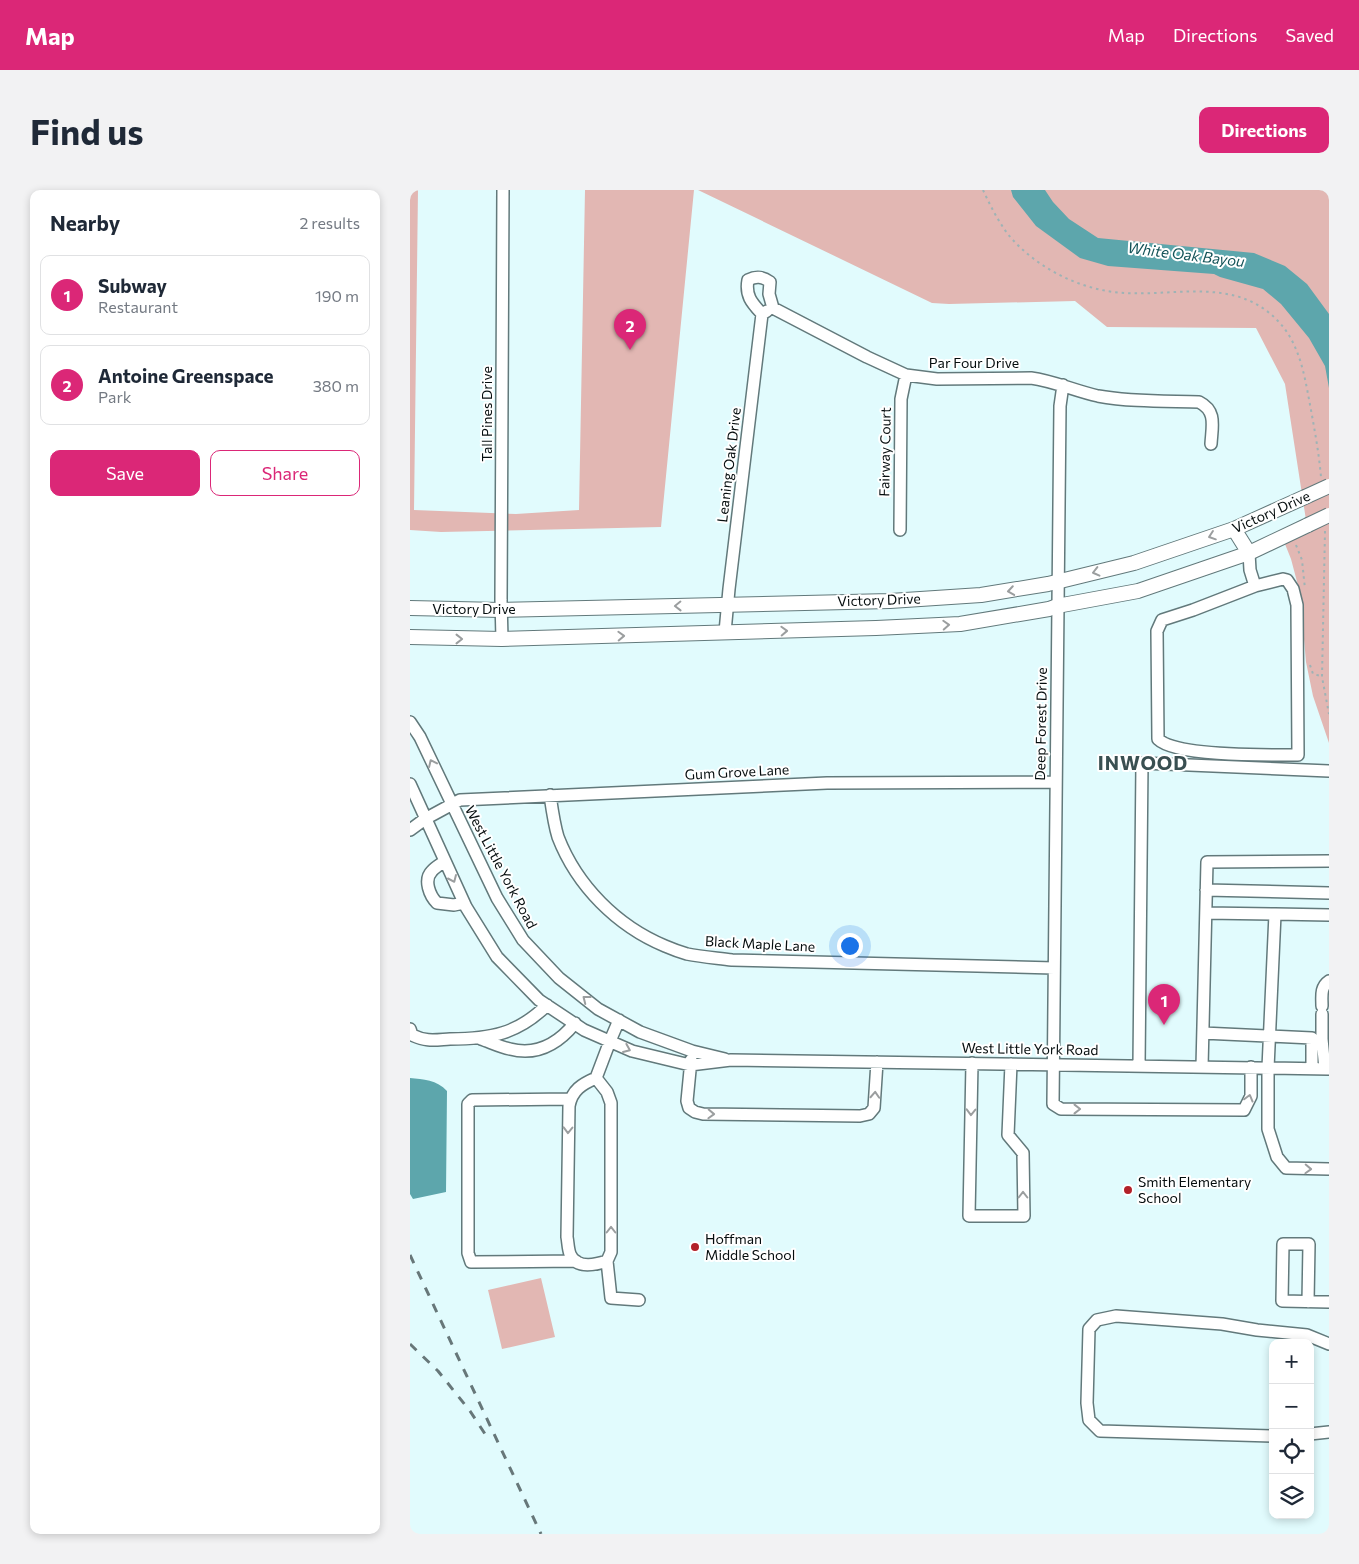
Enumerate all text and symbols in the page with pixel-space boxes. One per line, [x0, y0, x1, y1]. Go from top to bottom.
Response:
text: Map [25, 21, 75, 50]
text: Map [1108, 24, 1145, 46]
text: Directions [1173, 24, 1257, 46]
text: Saved [1285, 24, 1334, 46]
button: Directions [1199, 107, 1329, 153]
text: Find us [30, 109, 144, 152]
text: Nearby [50, 210, 120, 235]
text: 2 results [299, 213, 360, 232]
water label: White Oak Bayou [1127, 238, 1246, 270]
text: Subway [98, 274, 167, 297]
text: 1 [63, 286, 71, 305]
text: 190 m [315, 286, 359, 305]
text: Restaurant [98, 297, 178, 316]
pin: 2 [614, 309, 646, 350]
street label: Par Four Drive [929, 354, 1019, 371]
text: Antoine Greenspace [98, 364, 274, 387]
street label: Tall Pines Drive [478, 366, 495, 462]
text: 2 [62, 376, 72, 395]
text: 380 m [313, 376, 359, 395]
text: Park [98, 387, 131, 406]
street label: Leaning Oak Drive [713, 407, 744, 523]
street label: Fairway Court [875, 407, 894, 497]
button: Save [50, 450, 200, 496]
button: Share [210, 450, 360, 496]
street label: Victory Drive [1229, 487, 1312, 536]
one-way arrow [1208, 531, 1216, 541]
one-way arrow [1092, 566, 1101, 577]
one-way arrow [1006, 585, 1015, 595]
street label: Victory Drive [837, 590, 921, 609]
street label: Victory Drive [432, 600, 516, 617]
one-way arrow [674, 600, 682, 611]
one-way arrow [942, 619, 950, 630]
one-way arrow [780, 626, 788, 636]
one-way arrow [617, 630, 625, 641]
one-way arrow [455, 634, 463, 644]
street label: Deep Forest Drive [1031, 667, 1050, 781]
district label: INWOOD [1098, 751, 1188, 774]
one-way arrow [427, 759, 438, 768]
street label: Gum Grove Lane [684, 760, 790, 783]
street label: West Little York Road [462, 802, 541, 931]
one-way arrow [447, 874, 458, 883]
street label: Black Maple Lane [704, 932, 816, 955]
your location [837, 933, 863, 959]
pin: 1 [1148, 984, 1180, 1025]
one-way arrow [582, 996, 592, 1005]
street label: West Little York Road [961, 1039, 1099, 1058]
one-way arrow [622, 1042, 631, 1053]
one-way arrow [870, 1090, 881, 1098]
one-way arrow [1243, 1094, 1254, 1102]
one-way arrow [1074, 1104, 1081, 1114]
one-way arrow [966, 1108, 976, 1116]
one-way arrow [708, 1109, 715, 1119]
one-way arrow [563, 1127, 573, 1135]
one-way arrow [1304, 1164, 1312, 1174]
place label: Smith Elementary School [1138, 1173, 1251, 1206]
marker: Smith Elementary School [1122, 1184, 1134, 1196]
one-way arrow [1018, 1191, 1029, 1199]
one-way arrow [606, 1226, 616, 1234]
place label: Hoffman Middle School [705, 1230, 795, 1263]
marker: Hoffman Middle School [689, 1241, 701, 1253]
map controls [1269, 1339, 1314, 1519]
button: + [1269, 1339, 1314, 1384]
button: − [1269, 1384, 1314, 1429]
button: locate [1269, 1429, 1314, 1474]
button: layers [1269, 1474, 1314, 1519]

